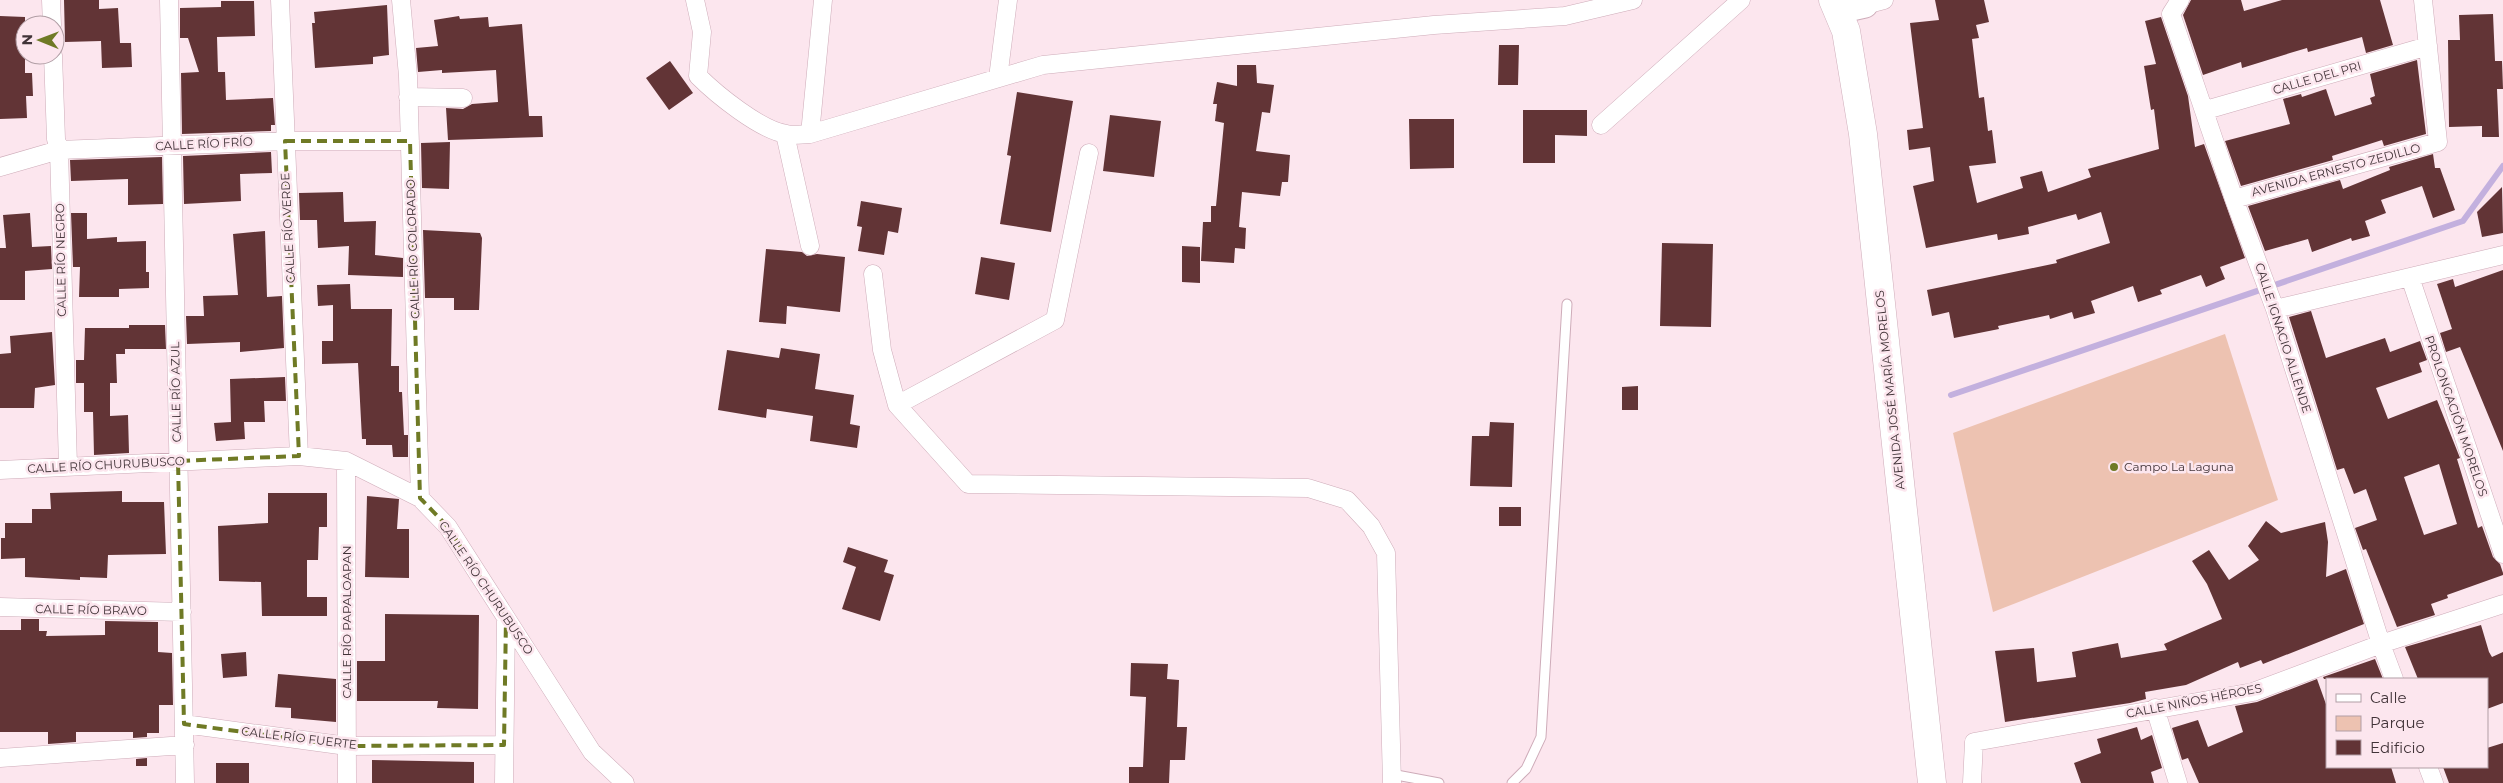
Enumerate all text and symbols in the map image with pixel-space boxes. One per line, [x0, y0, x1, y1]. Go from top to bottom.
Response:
north arrow [15, 15, 65, 65]
text: N [18, 34, 36, 46]
street label: CALLE DEL PRI [2271, 58, 2363, 97]
street label: CALLE RÍO FRÍO [155, 133, 253, 154]
street label: AVENIDA ERNESTO ZEDILLO [2250, 140, 2422, 199]
street label: CALLE RÍO VERDE [277, 172, 298, 284]
street label: CALLE RÍO COLORADO [403, 179, 422, 319]
street label: CALLE RÍO NEGRO [52, 203, 69, 317]
street label: CALLE IGNACIO ALLENDE [2252, 261, 2315, 415]
street label: AVENIDA JOSÉ MARÍA MORELOS [1872, 289, 1907, 491]
street label: PROLONGACIÓN MORELOS [2422, 333, 2491, 498]
street label: CALLE RÍO AZUL [167, 342, 184, 442]
street label: CALLE RÍO CHURUBUSCO [27, 453, 185, 476]
place label: Campo La Laguna [2124, 459, 2234, 474]
marker: Campo La Laguna [2108, 461, 2120, 473]
street label: CALLE RÍO CHURUBUSCO [436, 518, 537, 657]
street label: CALLE RÍO PAPALOAPAN [339, 546, 354, 698]
street label: CALLE RÍO BRAVO [35, 601, 147, 618]
legend [2326, 678, 2488, 768]
street label: CALLE NIÑOS HÉROES [2125, 680, 2263, 721]
text: Calle [2370, 688, 2407, 707]
text: Parque [2370, 713, 2425, 732]
street label: CALLE RÍO FUERTE [240, 723, 358, 752]
text: Edificio [2370, 738, 2425, 757]

